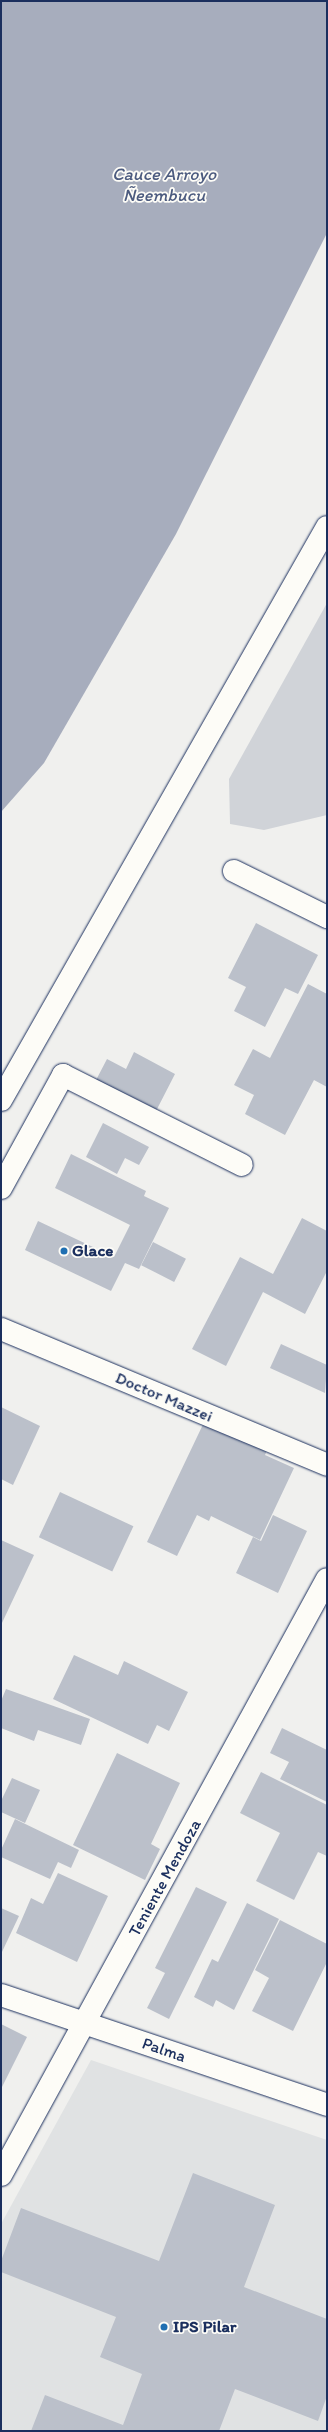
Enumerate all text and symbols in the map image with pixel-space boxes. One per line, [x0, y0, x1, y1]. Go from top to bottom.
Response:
water label: Cauce Arroyo Ñeembucu [112, 164, 216, 206]
place label: Glace [72, 1241, 113, 1261]
marker: Glace [59, 1246, 69, 1256]
street label: Doctor Mazzei [112, 1367, 216, 1427]
street label: Teniente Mendoza [124, 1816, 206, 1940]
street label: Palma [139, 2033, 189, 2067]
place label: IPS Pilar [173, 2317, 236, 2337]
marker: IPS Pilar [158, 2321, 170, 2333]

